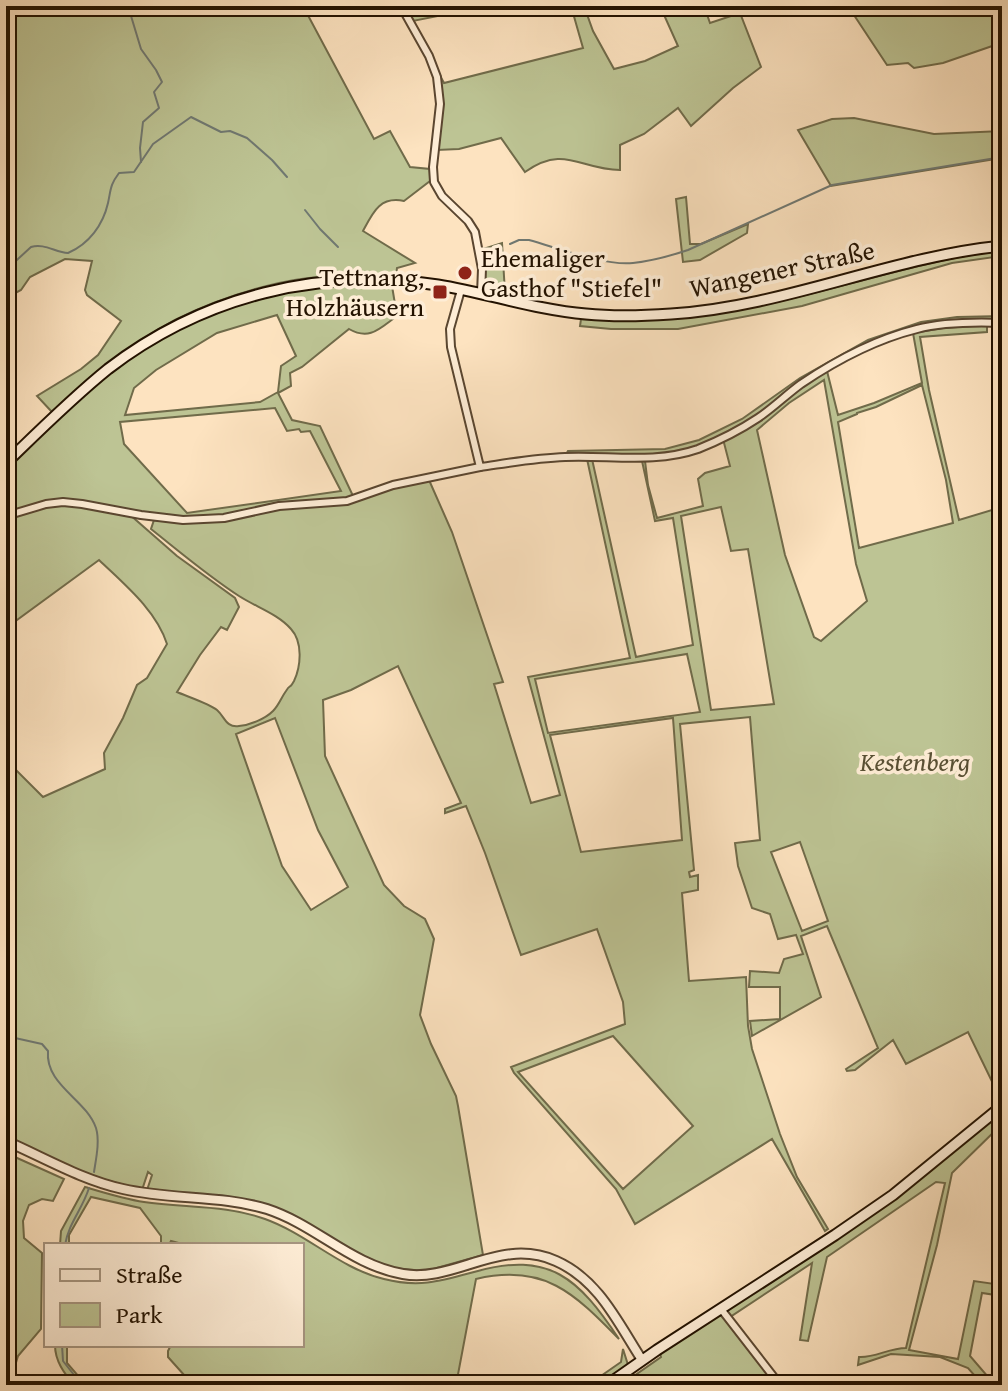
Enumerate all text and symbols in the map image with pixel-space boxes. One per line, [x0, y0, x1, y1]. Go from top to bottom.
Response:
street label: Wangener Straße [686, 230, 878, 307]
place label: Ehemaliger Gasthof "Stiefel" [481, 238, 662, 307]
place label: Tettnang, Holzhäusern [286, 257, 424, 326]
marker: Ehemaliger Gasthof "Stiefel" [456, 264, 474, 282]
marker: Tettnang, Holzhäusern [431, 283, 449, 301]
park label: Kestenberg [859, 742, 970, 781]
legend [44, 1243, 304, 1347]
text: Straße [116, 1257, 183, 1292]
text: Park [116, 1297, 163, 1332]

